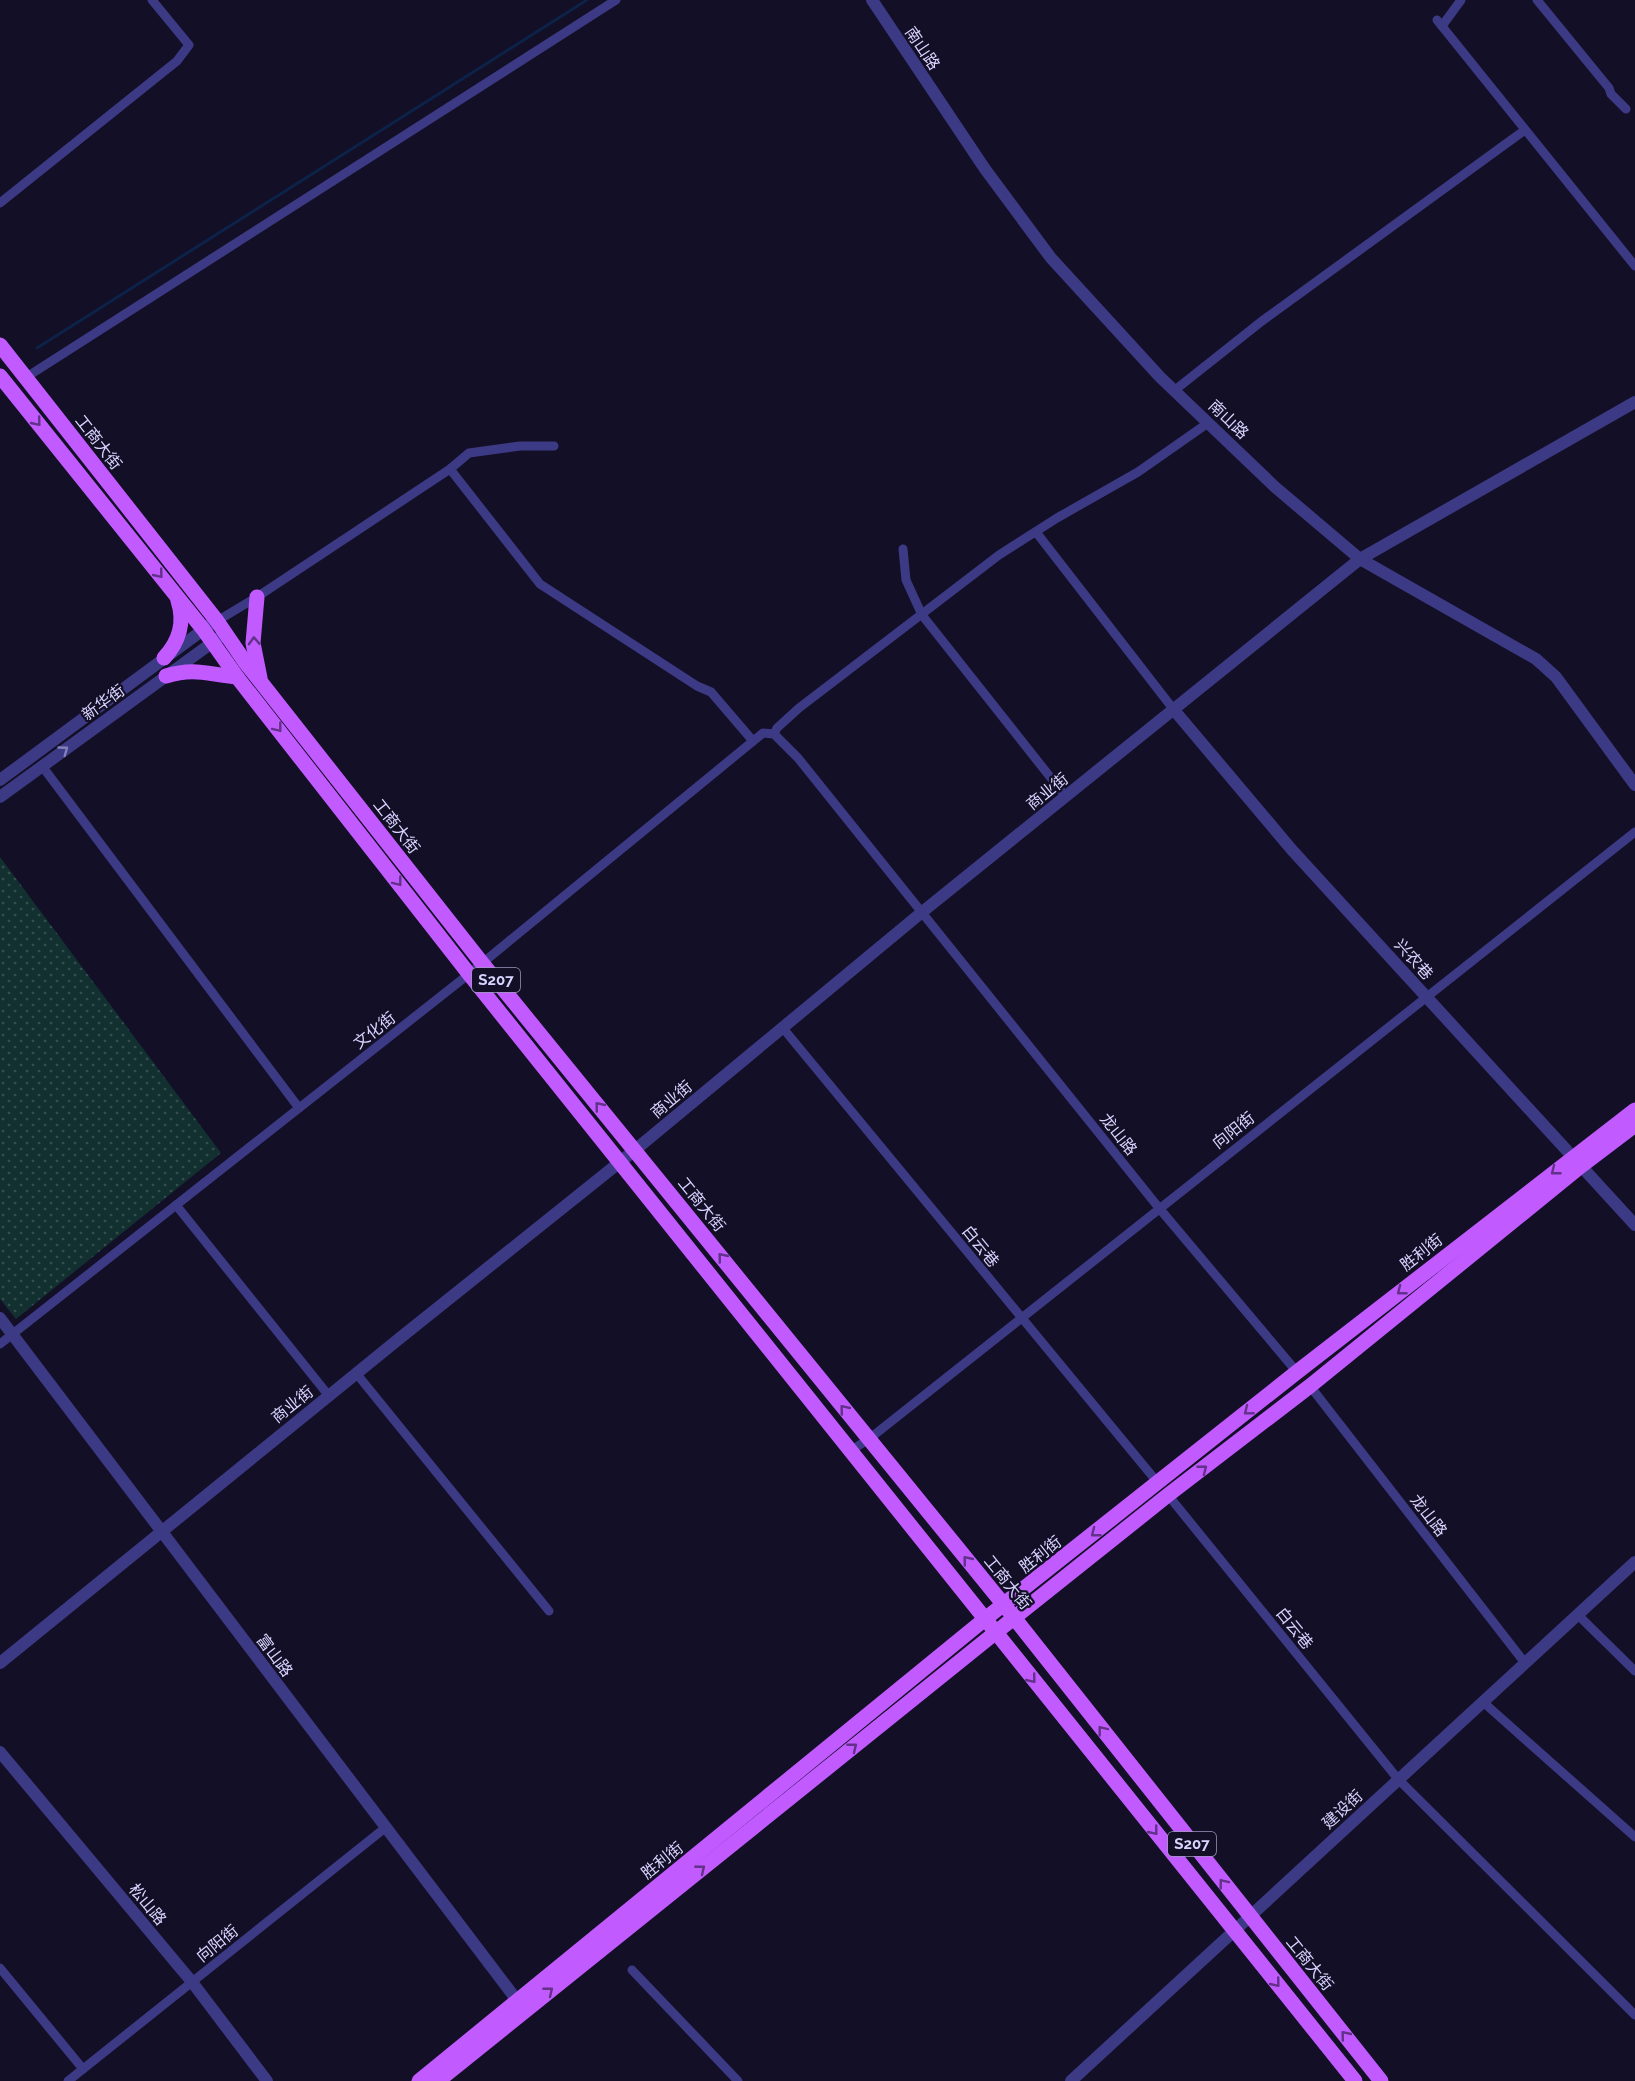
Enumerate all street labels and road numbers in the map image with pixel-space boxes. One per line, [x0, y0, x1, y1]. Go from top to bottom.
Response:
street label: 南山路 [901, 23, 944, 73]
street label: 南山路 [1205, 396, 1253, 443]
street label: 工商大街 [71, 411, 126, 473]
street label: 新华街 [78, 681, 128, 724]
street label: 商业街 [1023, 769, 1072, 814]
street label: 工商大街 [369, 795, 424, 857]
street label: 兴农巷 [1391, 935, 1437, 984]
road number: S207 [472, 968, 520, 992]
street label: 文化街 [350, 1008, 399, 1053]
street label: 商业街 [647, 1077, 696, 1122]
street label: 向阳街 [1209, 1108, 1258, 1153]
street label: 龙山路 [1096, 1110, 1141, 1159]
street label: 工商大街 [674, 1173, 729, 1235]
street label: 白云巷 [958, 1222, 1003, 1271]
street label: 胜利街 [1397, 1230, 1446, 1275]
street label: 商业街 [268, 1382, 317, 1427]
street label: 龙山路 [1406, 1491, 1451, 1540]
street label: 胜利街 [1016, 1532, 1065, 1577]
street label: 工商大街 [980, 1551, 1035, 1613]
street label: 白云巷 [1272, 1604, 1317, 1653]
street label: 富山路 [253, 1630, 297, 1680]
street label: 建设街 [1318, 1786, 1366, 1833]
road number: S207 [1168, 1832, 1216, 1856]
street label: 胜利街 [638, 1838, 687, 1883]
street label: 松山路 [125, 1880, 170, 1929]
street label: 向阳街 [193, 1921, 242, 1966]
street label: 工商大街 [1282, 1932, 1337, 1994]

